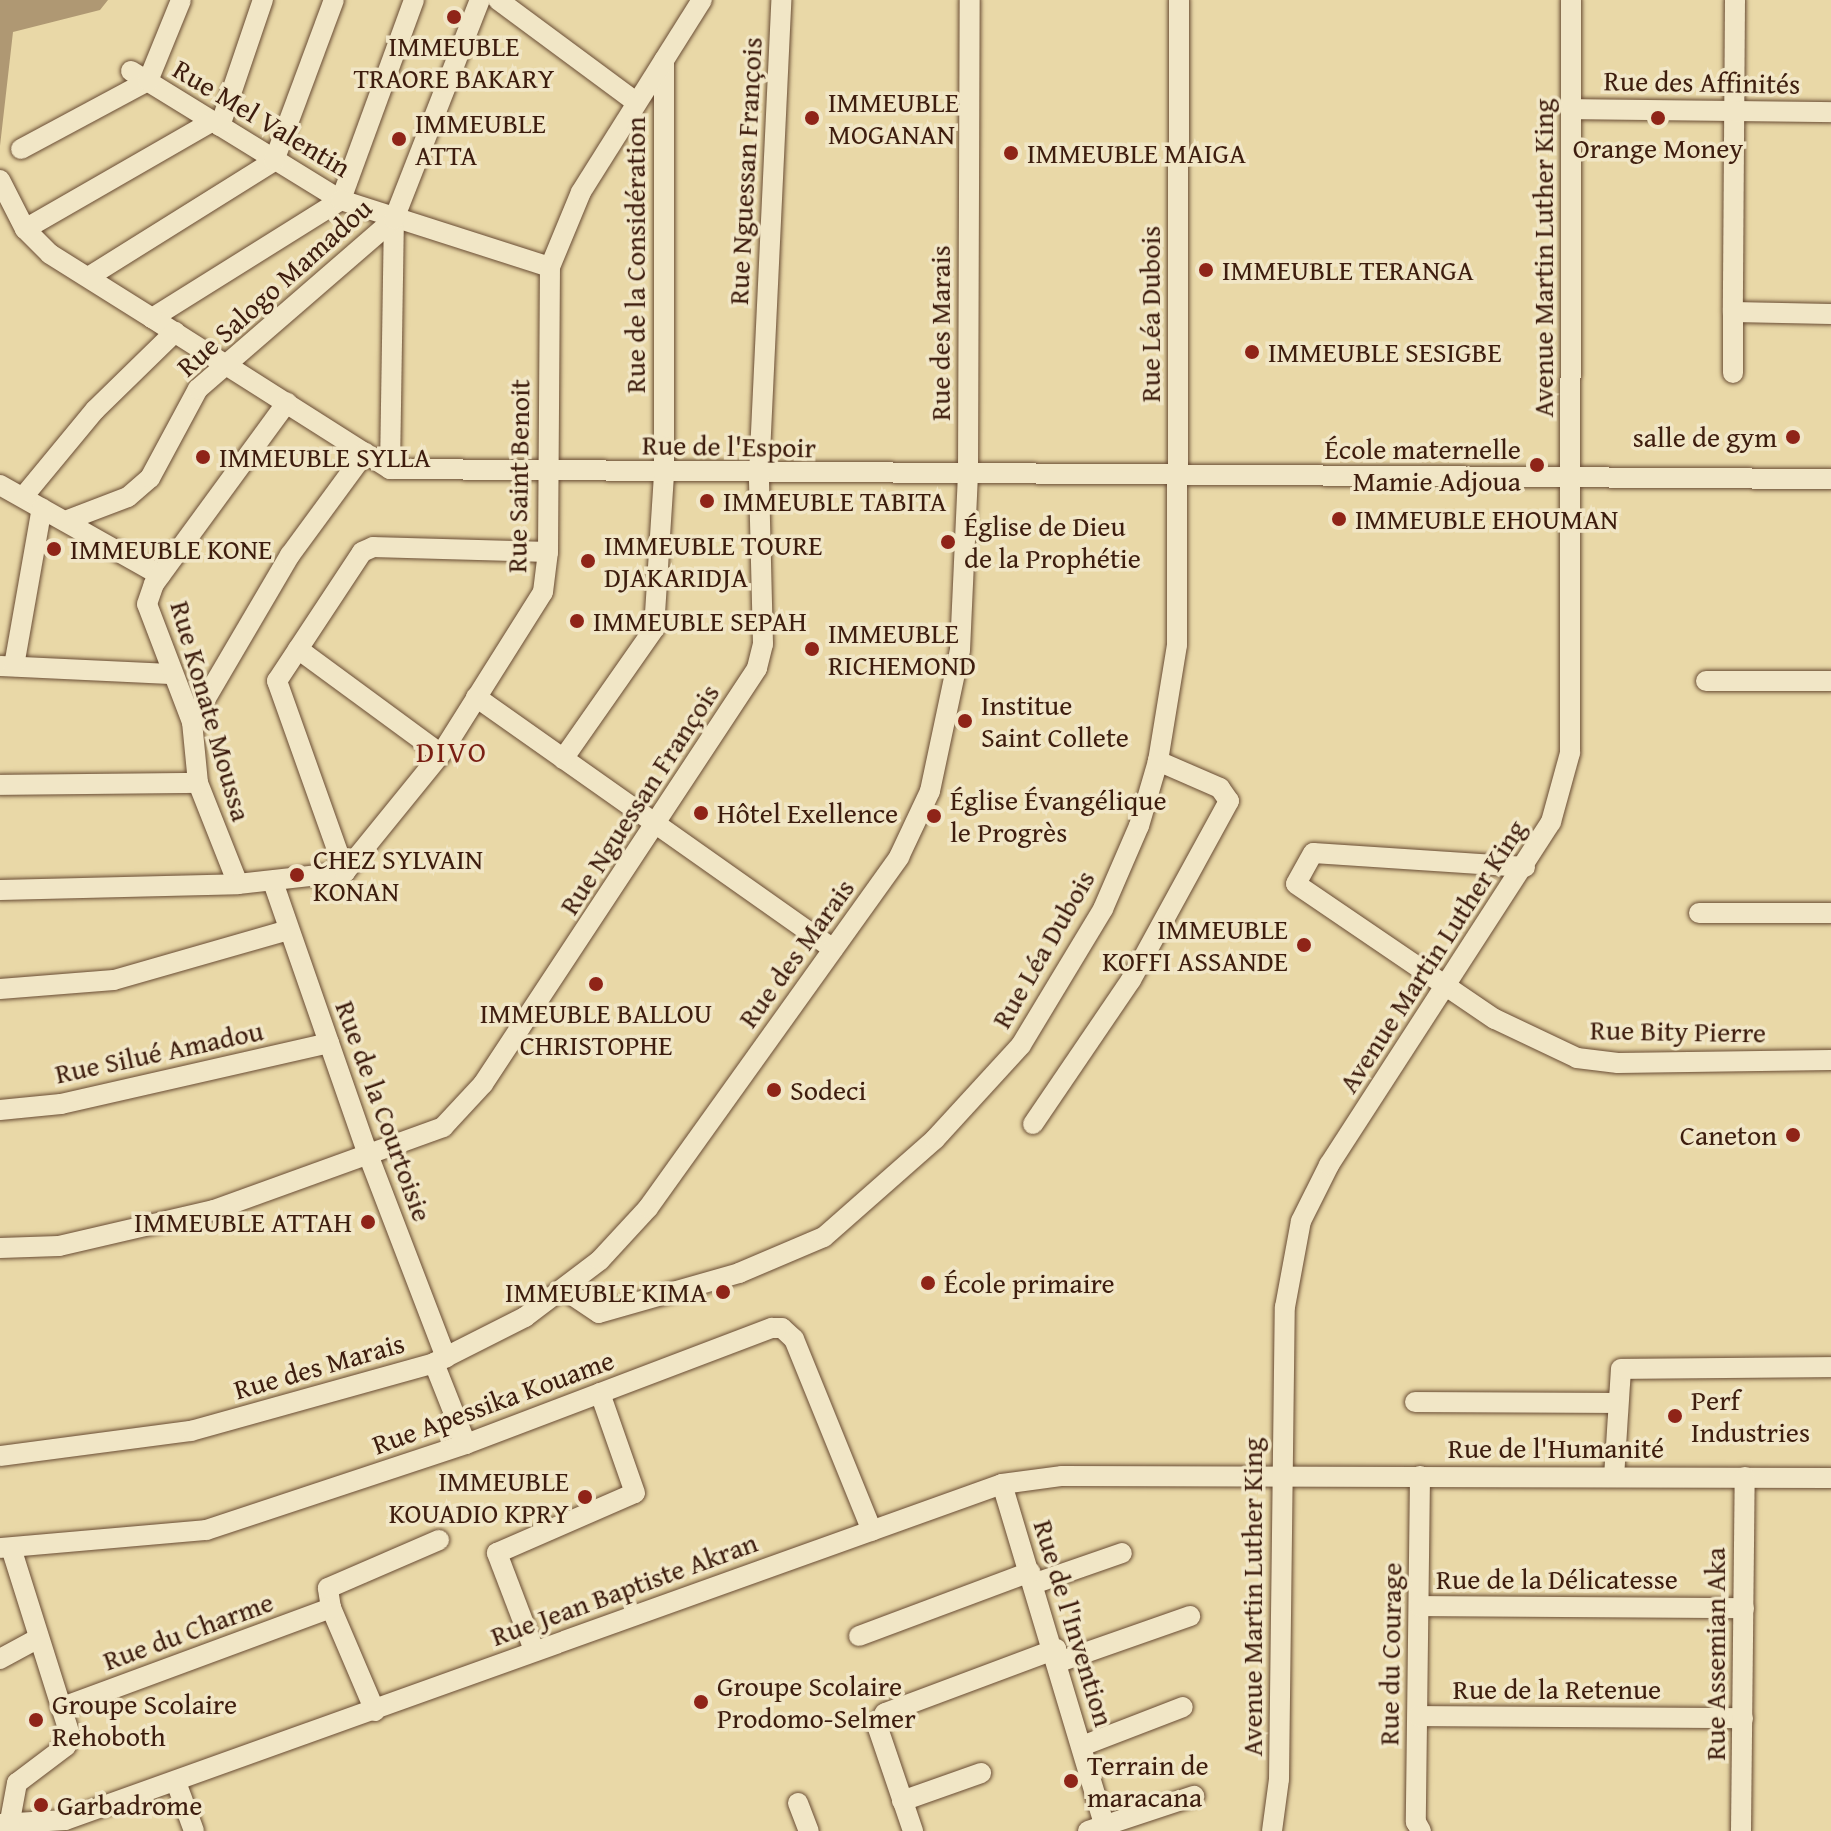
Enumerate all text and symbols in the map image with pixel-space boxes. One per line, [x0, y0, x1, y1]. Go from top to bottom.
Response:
marker: IMMEUBLE TRAORE BAKARY [445, 8, 463, 26]
place label: IMMEUBLE TRAORE BAKARY [353, 29, 555, 95]
street label: Rue Nguessan François [721, 36, 769, 306]
street label: Rue Mel Valentin [167, 52, 357, 184]
street label: Rue des Affinités [1603, 63, 1801, 101]
place label: IMMEUBLE MOGANAN [828, 85, 959, 151]
street label: Avenue Martin Luther King [1526, 99, 1560, 417]
place label: IMMEUBLE ATTA [415, 106, 546, 172]
marker: IMMEUBLE MOGANAN [803, 109, 821, 127]
marker: Orange Money [1649, 109, 1667, 127]
street label: Rue de la Considération [618, 117, 652, 393]
marker: IMMEUBLE ATTA [390, 130, 408, 148]
place label: Orange Money [1573, 131, 1743, 165]
place label: IMMEUBLE MAIGA [1027, 136, 1246, 170]
marker: IMMEUBLE MAIGA [1002, 144, 1020, 162]
street label: Rue Salogo Mamadou [170, 191, 378, 383]
street label: Rue Léa Dubois [1133, 226, 1167, 402]
street label: Rue des Marais [923, 245, 957, 421]
place label: IMMEUBLE TERANGA [1222, 253, 1474, 287]
marker: IMMEUBLE TERANGA [1197, 261, 1215, 279]
place label: IMMEUBLE SESIGBE [1268, 335, 1502, 369]
marker: IMMEUBLE SESIGBE [1243, 343, 1261, 361]
street label: Rue Saint Benoit [500, 379, 536, 573]
place label: salle de gym [1633, 420, 1777, 454]
street label: Rue de l'Espoir [642, 428, 816, 464]
marker: salle de gym [1784, 428, 1802, 446]
place label: École maternelle Mamie Adjoua [1325, 432, 1521, 498]
place label: IMMEUBLE SYLLA [219, 440, 431, 474]
marker: IMMEUBLE SYLLA [194, 448, 212, 466]
marker: École maternelle Mamie Adjoua [1528, 456, 1546, 474]
place label: IMMEUBLE TABITA [723, 484, 947, 518]
marker: IMMEUBLE TABITA [698, 492, 716, 510]
place label: IMMEUBLE EHOUMAN [1355, 502, 1618, 536]
place label: Église de Dieu de la Prophétie [964, 509, 1141, 575]
marker: IMMEUBLE EHOUMAN [1330, 510, 1348, 528]
place label: IMMEUBLE TOURE DJAKARIDJA [604, 528, 822, 594]
place label: IMMEUBLE KONE [70, 532, 272, 566]
marker: Église de Dieu de la Prophétie [939, 533, 957, 551]
marker: IMMEUBLE KONE [45, 540, 63, 558]
marker: IMMEUBLE TOURE DJAKARIDJA [579, 552, 597, 570]
street label: Rue Konate Moussa [164, 597, 258, 825]
place label: IMMEUBLE SEPAH [593, 604, 807, 638]
marker: IMMEUBLE SEPAH [568, 612, 586, 630]
place label: IMMEUBLE RICHEMOND [828, 616, 976, 682]
marker: IMMEUBLE RICHEMOND [803, 640, 821, 658]
street label: Rue Nguessan François [552, 677, 726, 921]
place label: Institue Saint Collete [981, 688, 1129, 754]
marker: Institue Saint Collete [956, 712, 974, 730]
district label: DIVO [416, 733, 488, 769]
place label: Église Évangélique le Progrès [950, 783, 1167, 849]
place label: Hôtel Exellence [717, 796, 898, 830]
marker: Hôtel Exellence [692, 804, 710, 822]
marker: Église Évangélique le Progrès [925, 807, 943, 825]
street label: Avenue Martin Luther King [1331, 813, 1533, 1099]
place label: CHEZ SYLVAIN KONAN [313, 842, 483, 908]
street label: Rue Léa Dubois [984, 864, 1102, 1034]
marker: CHEZ SYLVAIN KONAN [288, 866, 306, 884]
street label: Rue des Marais [731, 872, 861, 1034]
place label: IMMEUBLE KOFFI ASSANDE [1102, 912, 1288, 978]
marker: IMMEUBLE KOFFI ASSANDE [1295, 936, 1313, 954]
marker: IMMEUBLE BALLOU CHRISTOPHE [587, 975, 605, 993]
street label: Rue de la Courtoisie [328, 996, 440, 1226]
place label: IMMEUBLE BALLOU CHRISTOPHE [480, 996, 712, 1062]
street label: Rue Bity Pierre [1590, 1013, 1766, 1049]
street label: Rue Silué Amadou [52, 1014, 266, 1090]
place label: Sodeci [790, 1073, 866, 1107]
marker: Sodeci [765, 1081, 783, 1099]
place label: Caneton [1680, 1118, 1777, 1152]
marker: Caneton [1784, 1126, 1802, 1144]
place label: IMMEUBLE ATTAH [134, 1205, 352, 1239]
marker: IMMEUBLE ATTAH [359, 1213, 377, 1231]
place label: École primaire [944, 1266, 1115, 1300]
marker: École primaire [919, 1274, 937, 1292]
place label: IMMEUBLE KIMA [505, 1275, 707, 1309]
marker: IMMEUBLE KIMA [714, 1283, 732, 1301]
street label: Rue des Marais [230, 1326, 408, 1406]
street label: Rue Apessika Kouame [368, 1343, 618, 1461]
place label: Perf Industries [1691, 1383, 1810, 1449]
marker: Perf Industries [1666, 1407, 1684, 1425]
street label: Rue de l'Humanité [1448, 1431, 1664, 1465]
street label: Avenue Martin Luther King [1235, 1438, 1269, 1756]
place label: IMMEUBLE KOUADIO KPRY [389, 1464, 569, 1530]
marker: IMMEUBLE KOUADIO KPRY [576, 1488, 594, 1506]
street label: Rue de l'Invention [1027, 1516, 1121, 1730]
street label: Rue Jean Baptiste Akran [486, 1525, 762, 1653]
street label: Rue Assemian Aka [1698, 1547, 1732, 1761]
street label: Rue du Courage [1372, 1562, 1408, 1746]
street label: Rue de la Délicatesse [1436, 1562, 1678, 1596]
street label: Rue du Charme [98, 1585, 278, 1677]
place label: Groupe Scolaire Prodomo-Selmer [717, 1669, 916, 1735]
street label: Rue de la Retenue [1453, 1672, 1661, 1706]
place label: Groupe Scolaire Rehoboth [52, 1687, 237, 1753]
marker: Groupe Scolaire Prodomo-Selmer [692, 1693, 710, 1711]
marker: Groupe Scolaire Rehoboth [27, 1711, 45, 1729]
place label: Terrain de maracana [1087, 1748, 1209, 1814]
marker: Terrain de maracana [1062, 1772, 1080, 1790]
place label: Garbadrome [57, 1788, 202, 1822]
marker: Garbadrome [32, 1796, 50, 1814]

